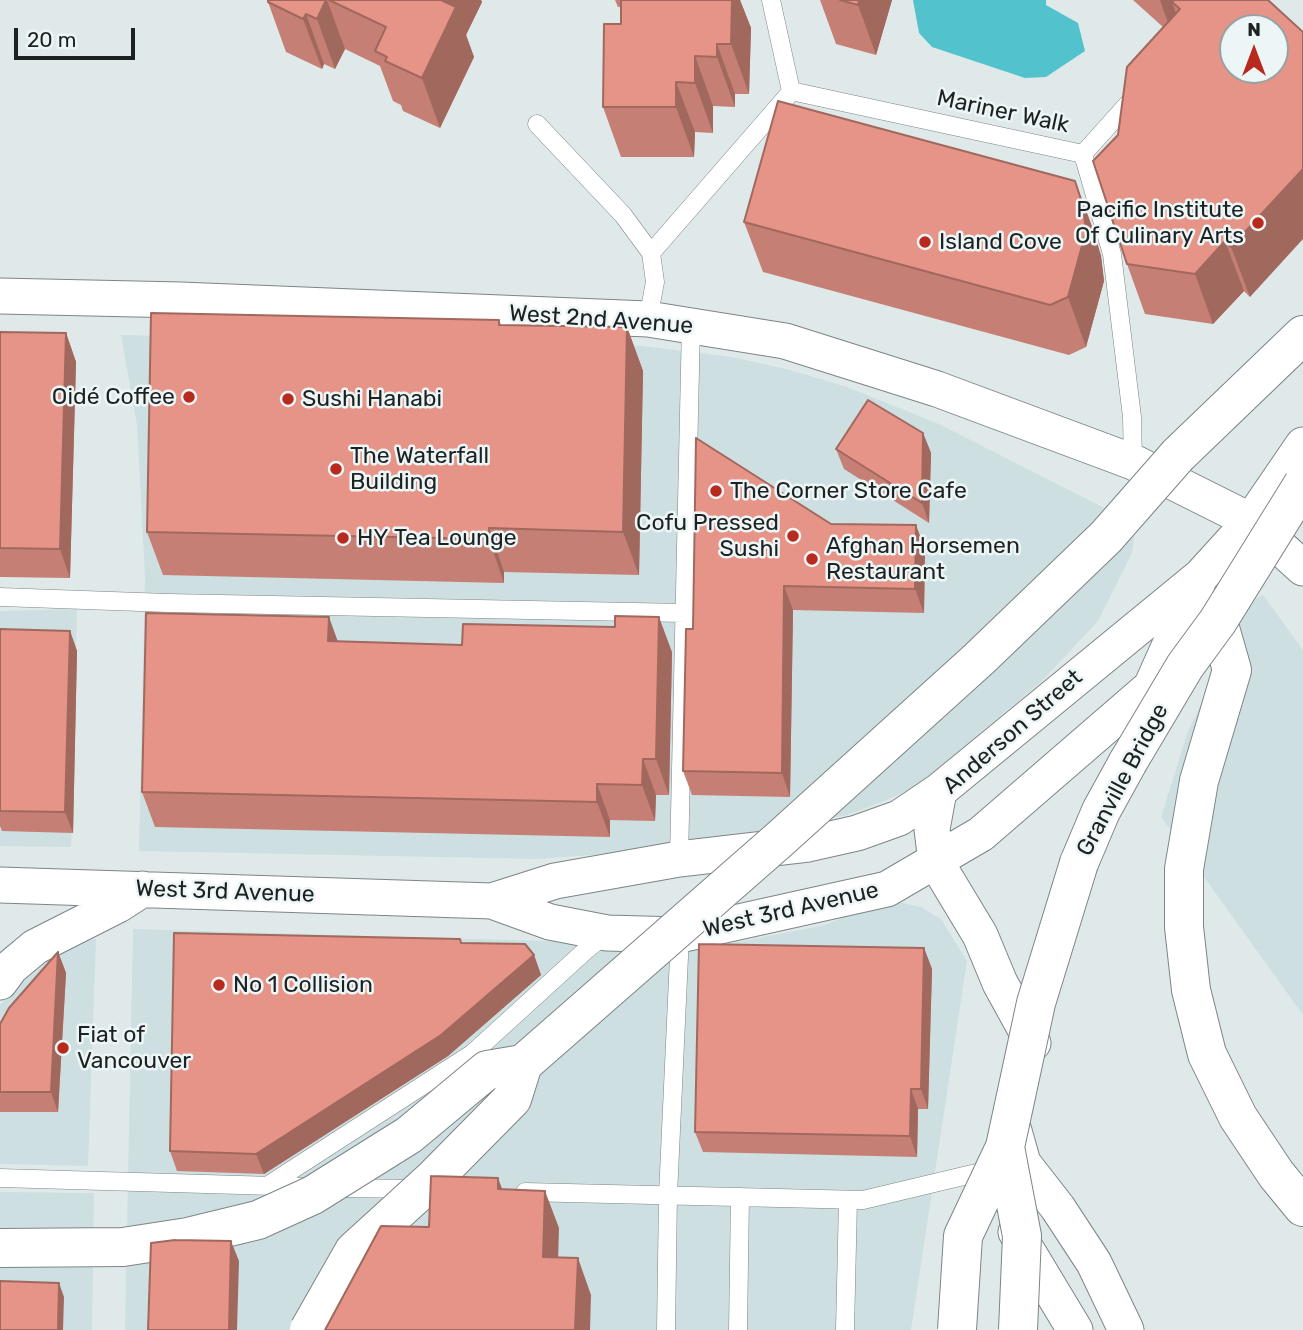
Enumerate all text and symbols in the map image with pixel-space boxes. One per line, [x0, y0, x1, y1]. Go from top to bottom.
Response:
scale bar [18, 14, 138, 58]
north arrow [1219, 14, 1289, 84]
text: N [1247, 18, 1261, 41]
text: 20 m [27, 27, 76, 52]
street label: Mariner Walk [934, 85, 1072, 139]
place label: Pacific Institute Of Culinary Arts [1075, 196, 1244, 250]
marker: Pacific Institute Of Culinary Arts [1250, 215, 1266, 231]
place label: Island Cove [939, 228, 1062, 256]
marker: Island Cove [917, 234, 933, 250]
street label: West 2nd Avenue [508, 300, 694, 340]
place label: Oidé Coffee [52, 383, 175, 411]
place label: Sushi Hanabi [302, 385, 442, 413]
marker: Oidé Coffee [181, 389, 197, 405]
marker: Sushi Hanabi [280, 391, 296, 407]
place label: The Waterfall Building [350, 442, 489, 496]
marker: The Waterfall Building [328, 461, 344, 477]
place label: The Corner Store Cafe [730, 477, 967, 505]
marker: The Corner Store Cafe [708, 483, 724, 499]
place label: Cofu Pressed Sushi [636, 509, 779, 563]
place label: HY Tea Lounge [357, 524, 517, 552]
marker: Cofu Pressed Sushi [785, 528, 801, 544]
marker: HY Tea Lounge [335, 530, 351, 546]
place label: Afghan Horsemen Restaurant [826, 532, 1020, 586]
marker: Afghan Horsemen Restaurant [804, 551, 820, 567]
street label: Anderson Street [938, 664, 1088, 800]
street label: Granville Bridge [1071, 699, 1175, 861]
street label: West 3rd Avenue [135, 875, 315, 909]
street label: West 3rd Avenue [701, 876, 881, 944]
place label: No 1 Collision [233, 971, 373, 999]
marker: No 1 Collision [211, 977, 227, 993]
place label: Fiat of Vancouver [77, 1021, 191, 1075]
marker: Fiat of Vancouver [55, 1040, 71, 1056]

